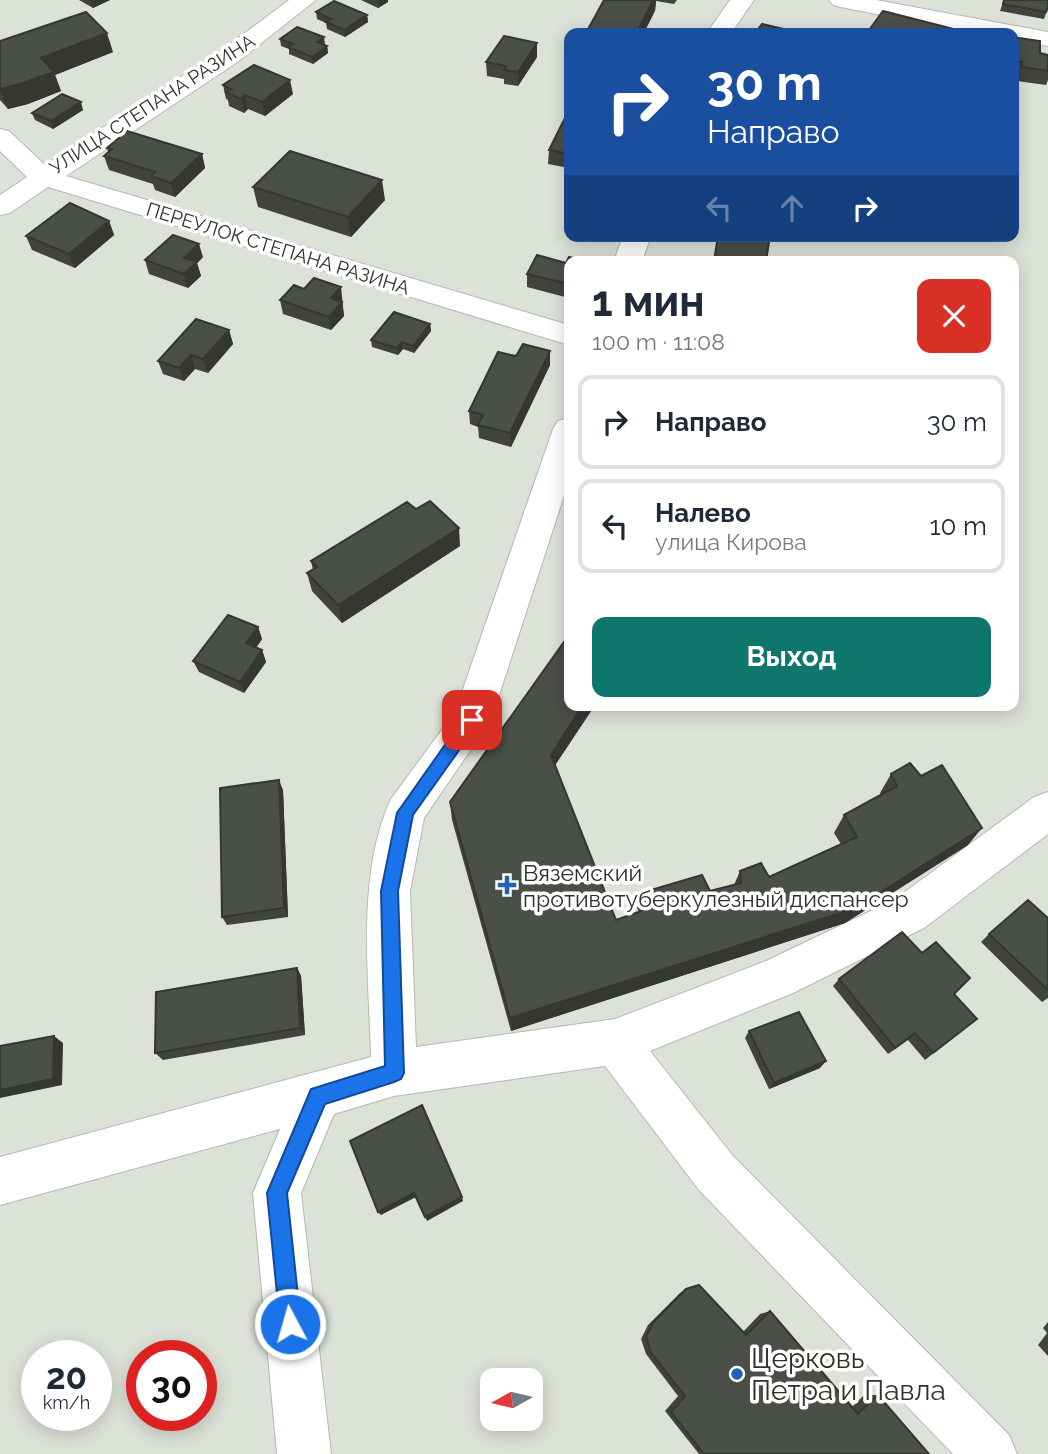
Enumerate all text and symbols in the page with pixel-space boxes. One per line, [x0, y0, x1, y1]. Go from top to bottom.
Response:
street label: УЛИЦА СТЕПАНА РАЗИНА [45, 29, 259, 179]
text: 30 m [707, 54, 822, 111]
icon: right [592, 56, 683, 147]
text: Направо [707, 113, 839, 150]
icon: left [700, 189, 738, 227]
icon: ahead [773, 189, 811, 227]
icon: right [846, 189, 884, 227]
street label: ПЕРЕУЛОК СТЕПАНА РАЗИНА [144, 197, 412, 299]
text: 1 мин [592, 277, 705, 326]
button: close [917, 279, 991, 353]
text: 100 m · 11:08 [592, 328, 725, 355]
icon: right [596, 403, 634, 441]
text: Направо [655, 407, 766, 437]
text: 30 m [927, 407, 987, 437]
text: Налево [655, 498, 751, 528]
icon: left [596, 507, 634, 545]
text: 10 m [929, 511, 987, 541]
text: улица Кирова [655, 528, 807, 555]
button: Выход [592, 617, 991, 697]
pin [442, 690, 502, 750]
icon: arrive [453, 701, 491, 739]
place label: Вяземский противотуберкулезный диспансер [523, 859, 909, 912]
marker: Вяземский противотуберкулезный диспансер [497, 875, 517, 895]
position arrow [253, 1287, 327, 1361]
speed limit sign: 30 [126, 1340, 217, 1431]
place label: Церковь Петра и Павла [751, 1342, 946, 1407]
text: 20 [46, 1356, 87, 1397]
marker: Церковь Петра и Павла [729, 1366, 745, 1382]
north arrow [480, 1368, 542, 1432]
map controls [480, 1368, 543, 1431]
text: km/h [43, 1392, 90, 1413]

